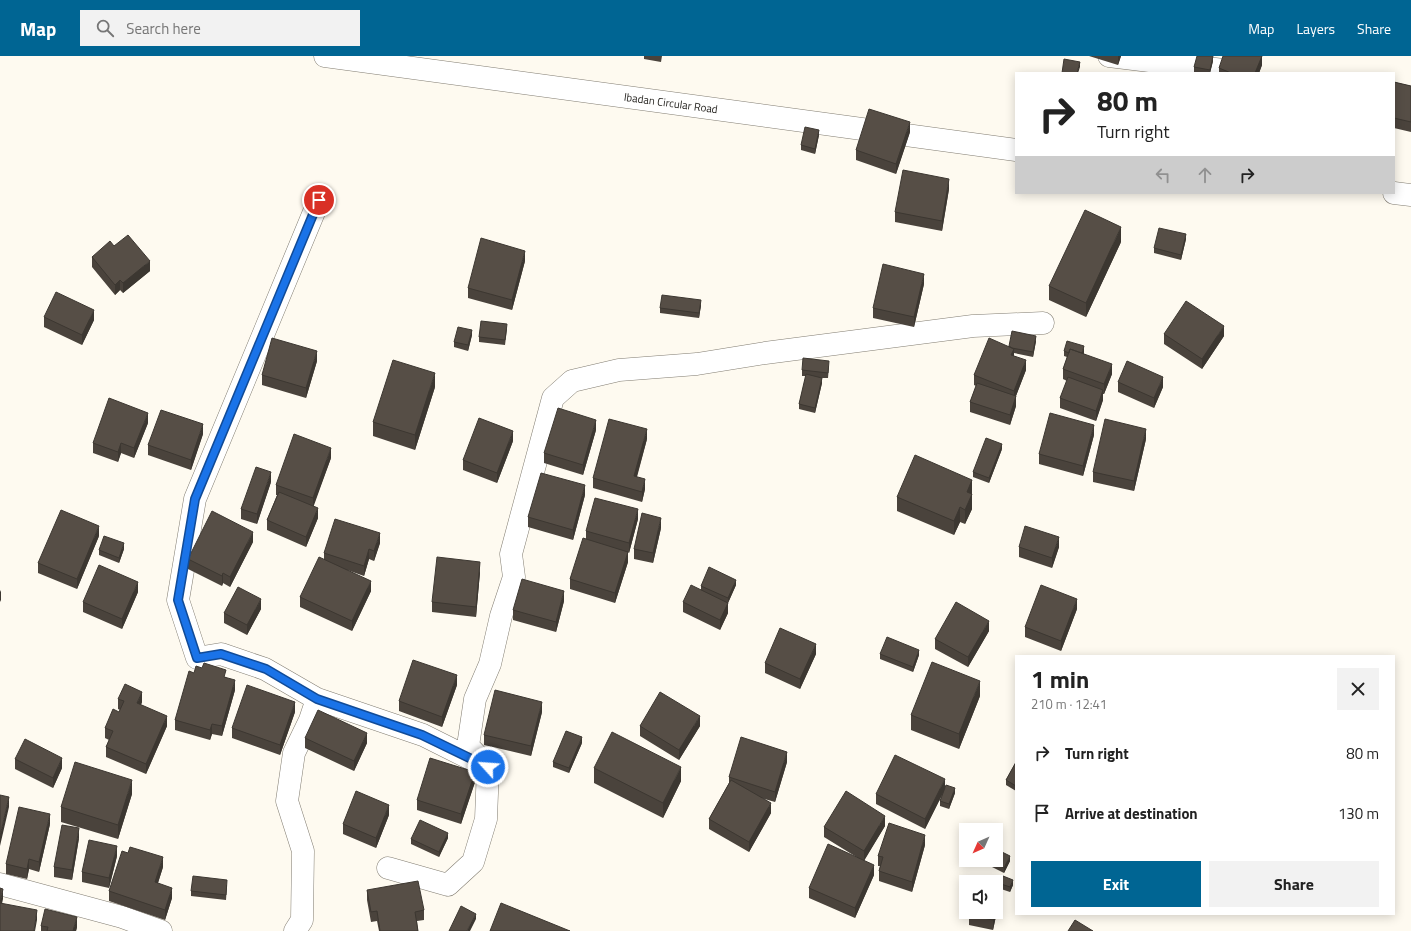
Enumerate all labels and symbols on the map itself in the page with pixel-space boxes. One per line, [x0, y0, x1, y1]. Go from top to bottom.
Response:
street label: Ibadan Circular Road [623, 89, 719, 117]
pin [302, 183, 336, 217]
position arrow [467, 746, 509, 788]
north arrow [959, 823, 1003, 867]

